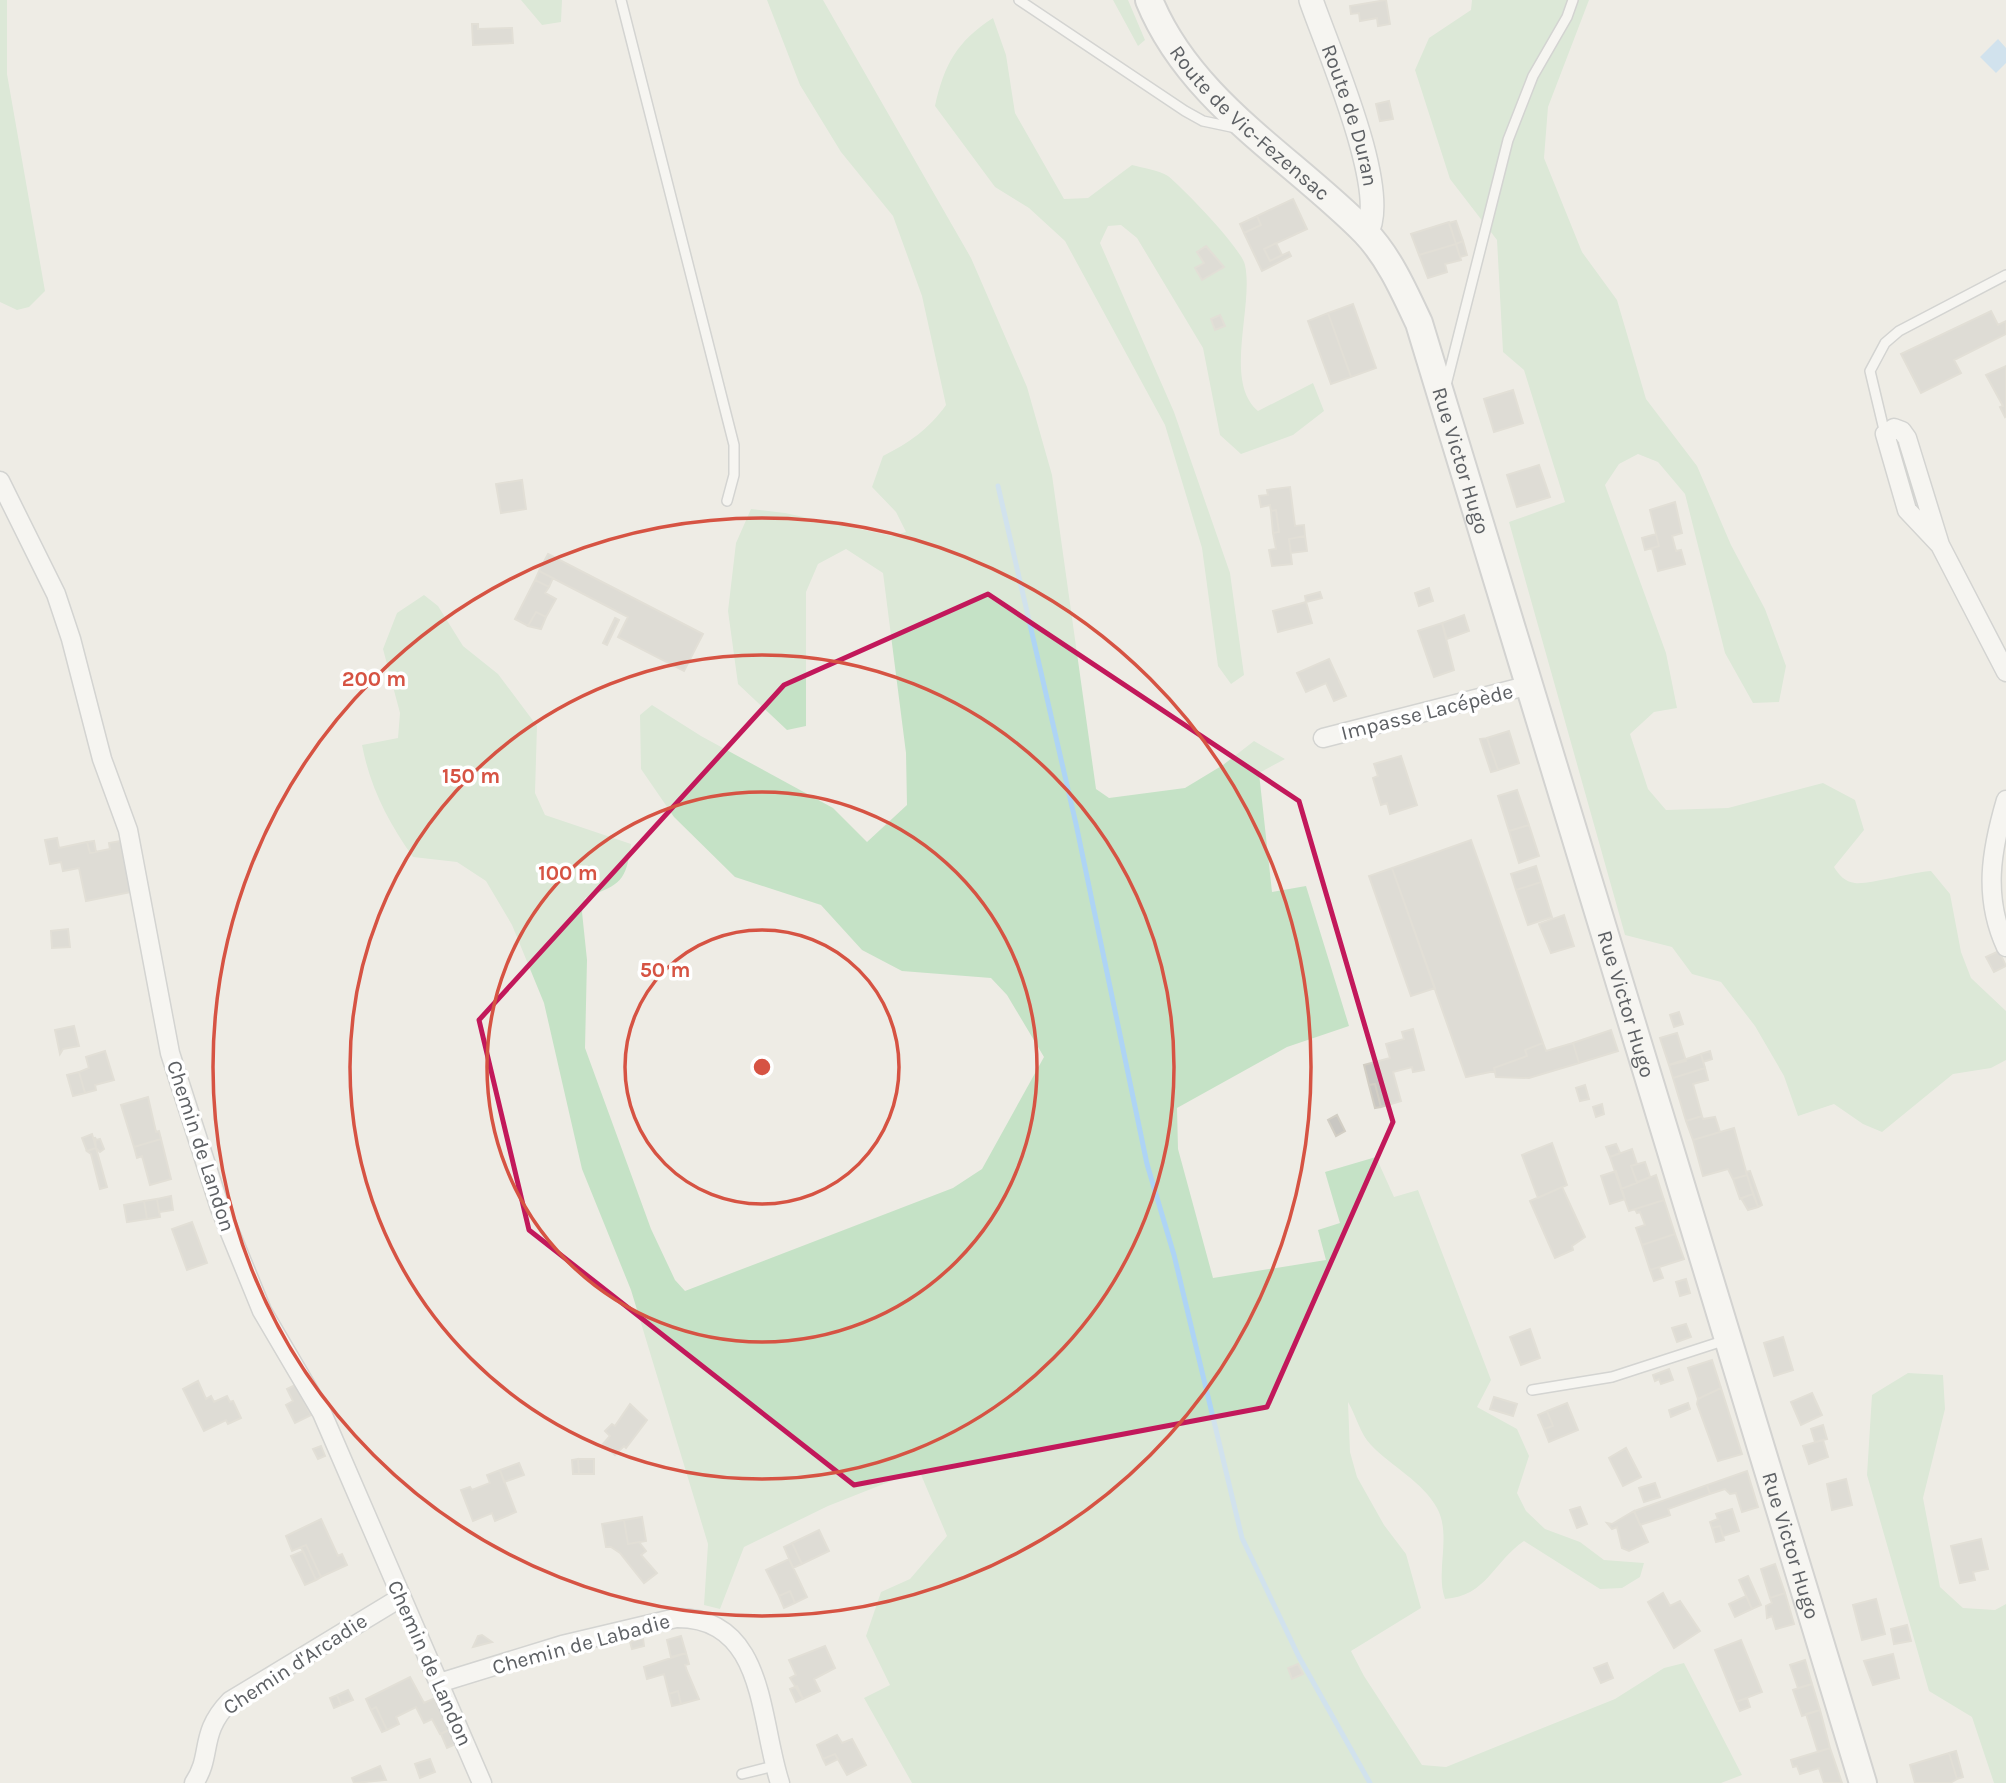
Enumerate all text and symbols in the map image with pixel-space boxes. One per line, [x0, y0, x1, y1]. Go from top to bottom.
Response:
street label: Route de Vic-Fezensac [1165, 41, 1335, 205]
street label: Route de Duran [1317, 41, 1382, 188]
street label: Rue Victor Hugo [1427, 384, 1494, 537]
text: 200 m [342, 667, 406, 691]
street label: Impasse Lacépède [1338, 679, 1516, 745]
text: 150 m [442, 764, 500, 788]
text: 100 m [538, 861, 598, 885]
street label: Rue Victor Hugo [1592, 928, 1660, 1080]
text: 50 m [640, 958, 690, 982]
centre of rings [750, 1055, 774, 1079]
street label: Chemin de Landon [162, 1057, 240, 1235]
street label: Rue Victor Hugo [1757, 1469, 1824, 1622]
street label: Chemin de Landon [383, 1576, 477, 1750]
street label: Chemin d'Arcadie [219, 1609, 371, 1719]
street label: Chemin de Labadie [490, 1609, 672, 1679]

